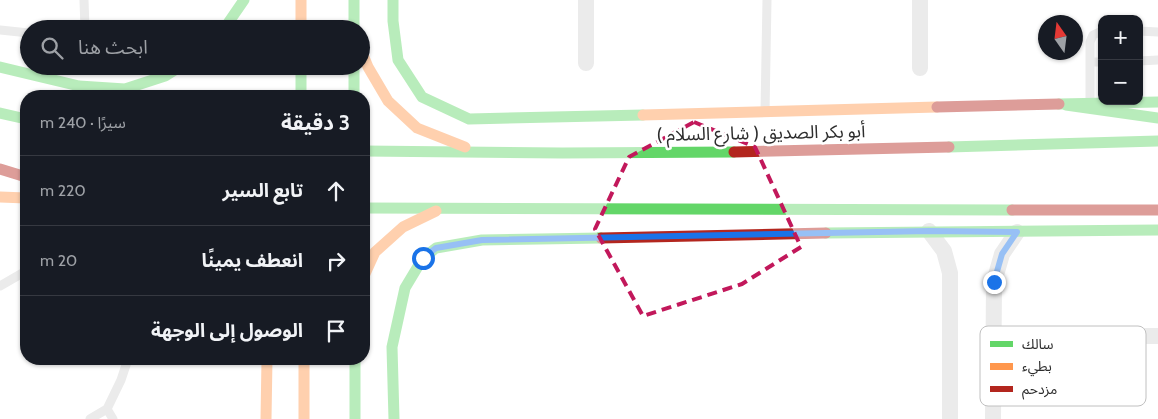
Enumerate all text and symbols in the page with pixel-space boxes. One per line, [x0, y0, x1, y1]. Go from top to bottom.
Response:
north arrow [1038, 15, 1083, 60]
map controls [1098, 15, 1143, 105]
button: + [1098, 15, 1143, 60]
search box [20, 20, 370, 75]
icon: search [38, 34, 66, 62]
text: ابحث هنا [78, 36, 148, 59]
button: − [1098, 60, 1143, 105]
text: 3 دقيقة [281, 110, 350, 135]
text: سيرًا · 240 m [40, 113, 126, 132]
street label: ( شارع السلام ) أبو بكر الصديق [656, 120, 866, 149]
icon: ahead [322, 177, 350, 205]
text: تابع السير [222, 179, 303, 202]
text: 220 m [40, 181, 86, 200]
icon: right [322, 247, 350, 275]
route start [412, 247, 435, 270]
text: انعطف يمينًا [202, 249, 303, 272]
text: 20 m [40, 251, 77, 270]
route end [983, 271, 1006, 294]
icon: arrive [322, 317, 350, 345]
text: الوصول إلى الوجهة [151, 319, 303, 342]
legend [980, 326, 1146, 406]
text: سالك [1022, 335, 1054, 353]
text: بطيء [1022, 357, 1052, 377]
text: مزدحم [1022, 380, 1057, 400]

